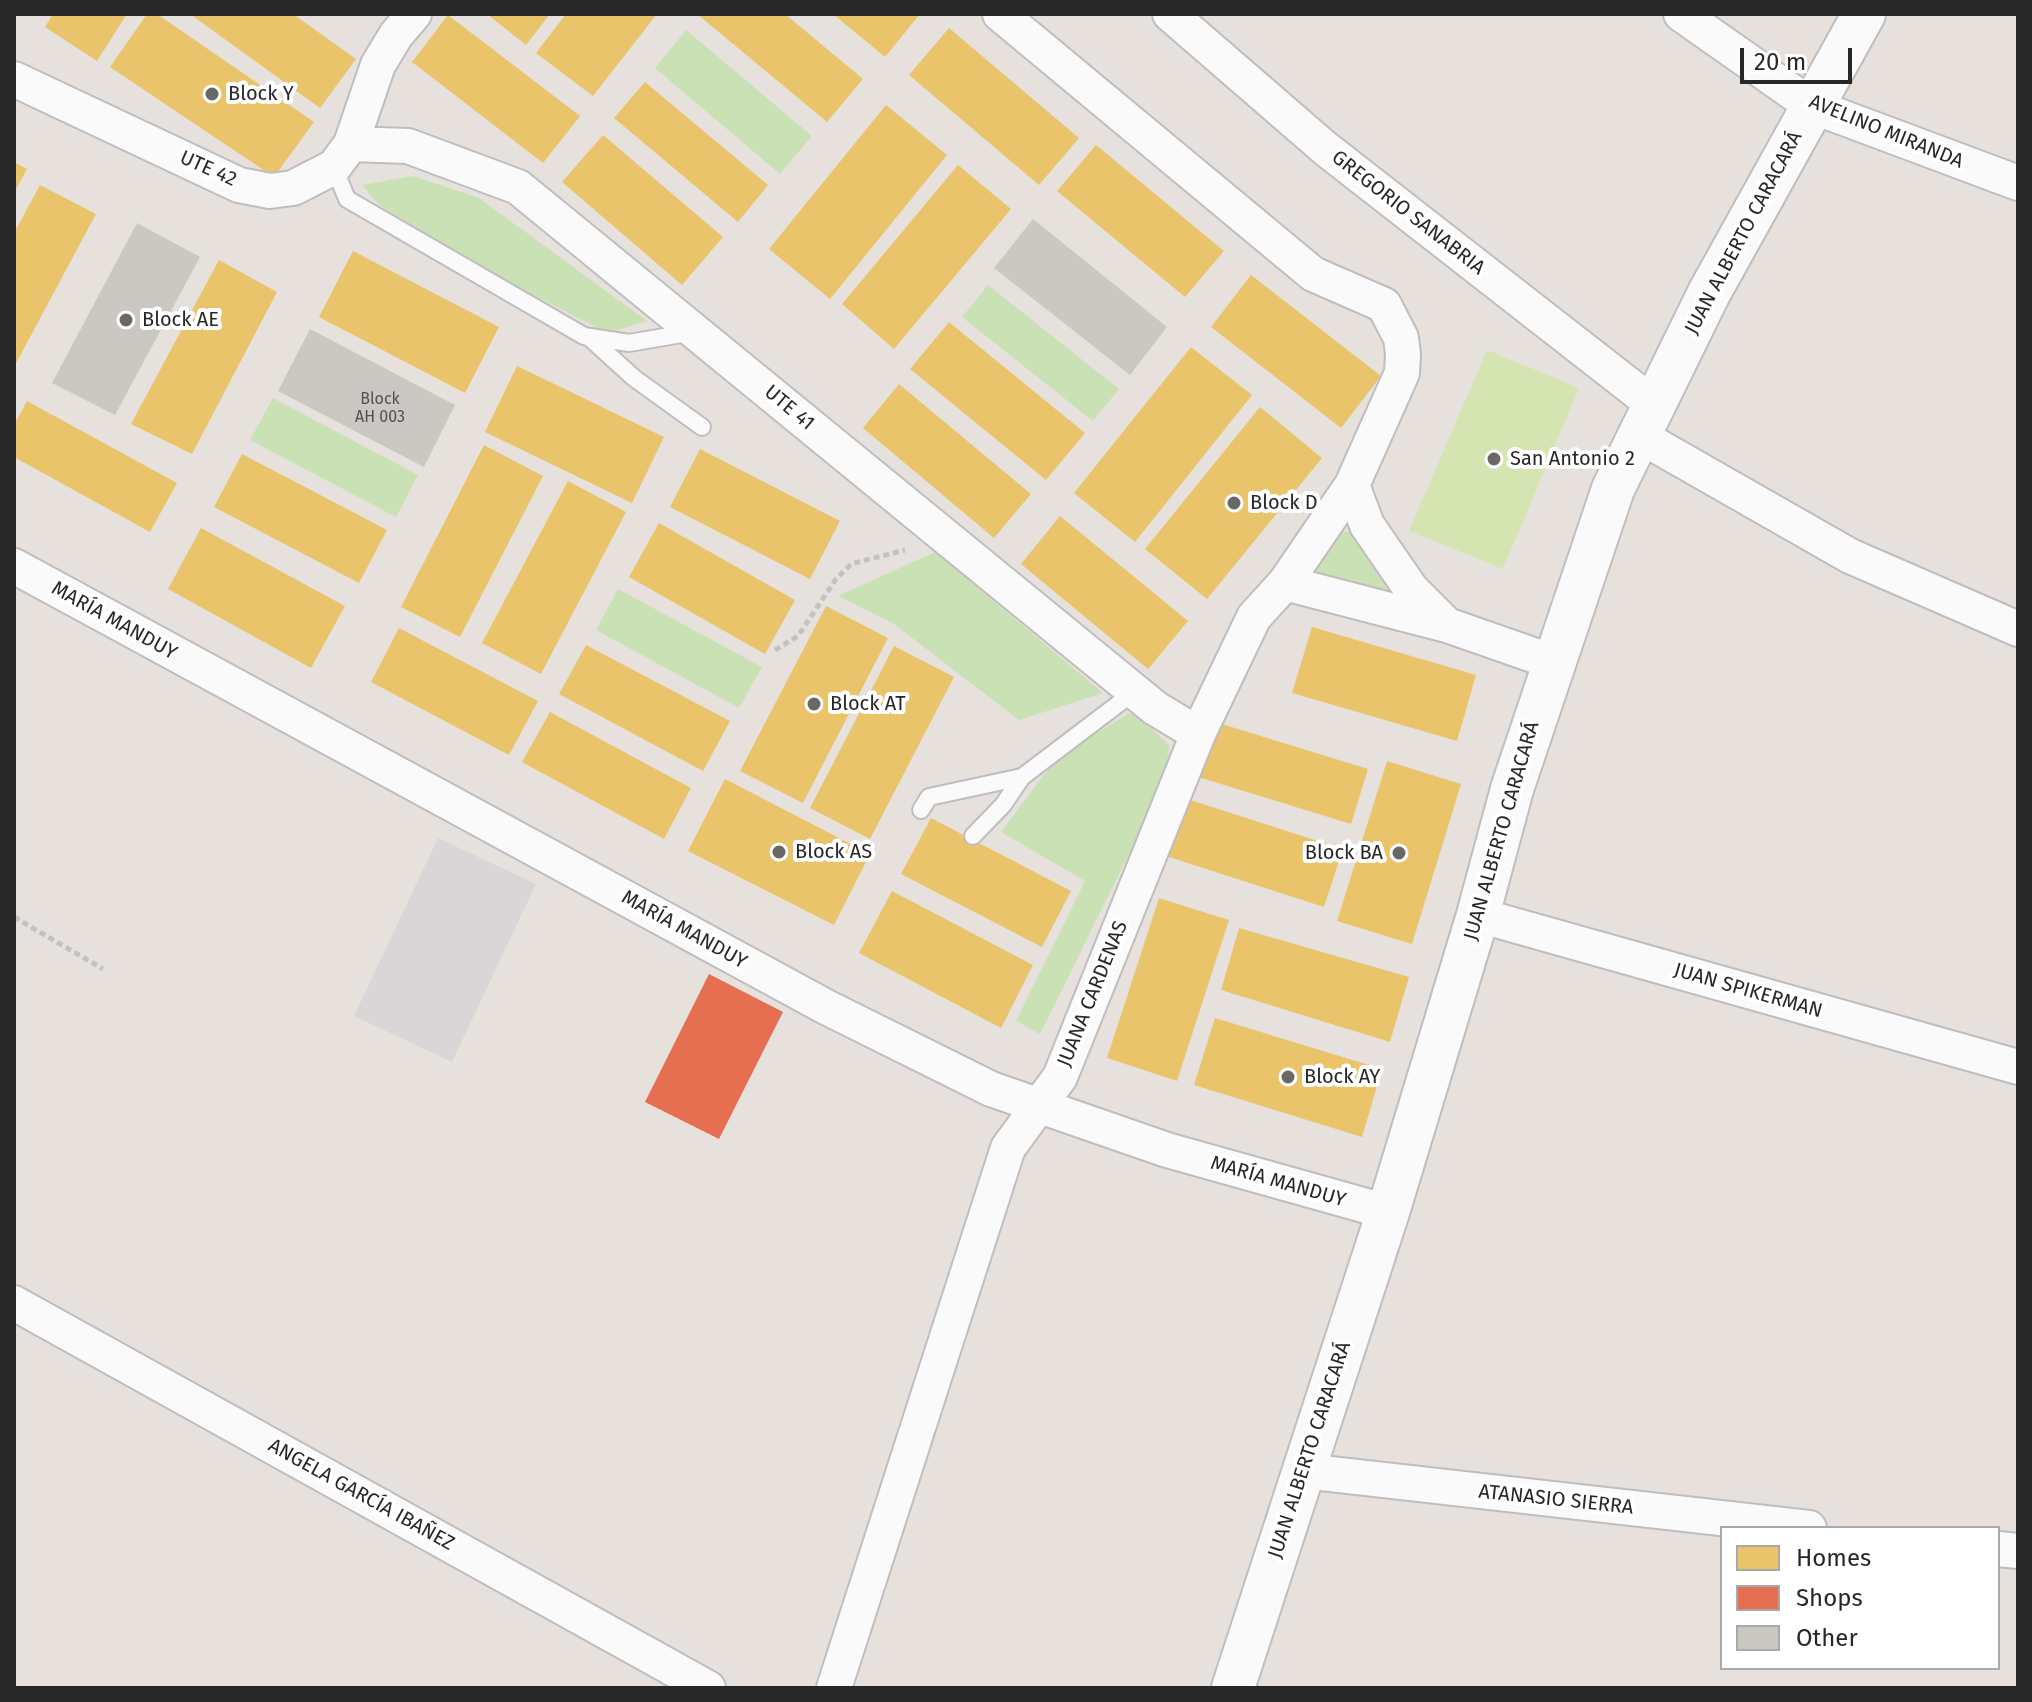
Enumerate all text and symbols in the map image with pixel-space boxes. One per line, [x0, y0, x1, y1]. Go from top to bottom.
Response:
scale bar [1744, 32, 1856, 82]
text: 20 m [1754, 48, 1806, 76]
place label: Block Y [228, 82, 294, 106]
marker: Block Y [203, 85, 221, 103]
street label: AVELINO MIRANDA [1805, 90, 1967, 174]
street label: JUAN ALBERTO CARACARÁ [1680, 127, 1808, 339]
street label: UTE 42 [176, 146, 240, 192]
street label: GREGORIO SANABRIA [1327, 146, 1489, 280]
place label: Block AE [142, 308, 219, 332]
marker: Block AE [117, 311, 135, 329]
street label: UTE 41 [759, 380, 819, 436]
house number: Block AH 003 [355, 390, 405, 428]
place label: San Antonio 2 [1510, 447, 1635, 471]
marker: San Antonio 2 [1485, 450, 1503, 468]
place label: Block D [1250, 491, 1318, 515]
marker: Block D [1225, 494, 1243, 512]
street label: MARÍA MANDUY [47, 577, 181, 665]
place label: Block AT [830, 692, 905, 716]
marker: Block AT [805, 695, 823, 713]
street label: JUAN ALBERTO CARACARÁ [1459, 719, 1545, 943]
place label: Block AS [795, 840, 872, 864]
place label: Block BA [1305, 841, 1383, 865]
marker: Block AS [770, 843, 788, 861]
marker: Block BA [1390, 844, 1408, 862]
street label: MARÍA MANDUY [617, 886, 751, 974]
street label: JUANA CARDENAS [1053, 917, 1133, 1071]
street label: JUAN SPIKERMAN [1671, 958, 1825, 1024]
place label: Block AY [1304, 1065, 1380, 1089]
marker: Block AY [1279, 1068, 1297, 1086]
street label: MARÍA MANDUY [1208, 1151, 1348, 1213]
street label: JUAN ALBERTO CARACARÁ [1264, 1339, 1356, 1561]
street label: ANGELA GARCÍA IBAÑEZ [264, 1434, 458, 1556]
street label: ATANASIO SIERRA [1477, 1480, 1635, 1520]
legend [1720, 1526, 2000, 1670]
text: Homes [1796, 1544, 1871, 1572]
text: Shops [1796, 1584, 1863, 1612]
text: Other [1796, 1624, 1858, 1652]

